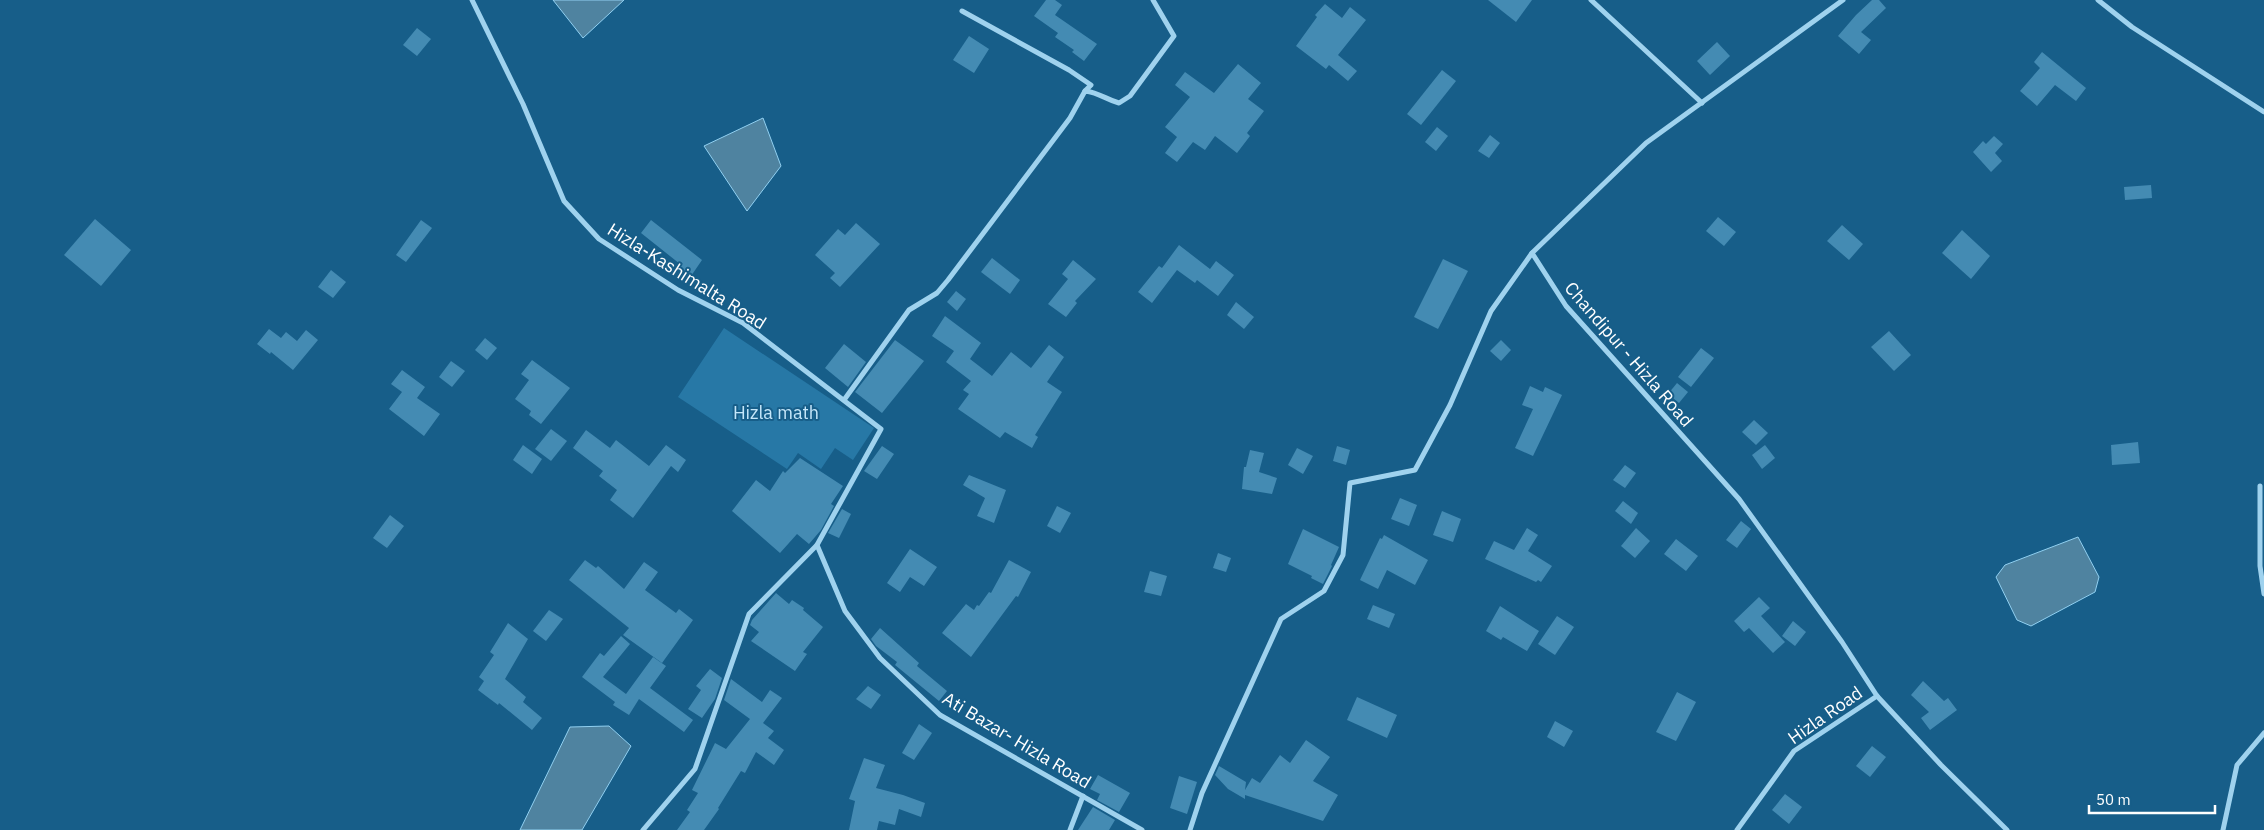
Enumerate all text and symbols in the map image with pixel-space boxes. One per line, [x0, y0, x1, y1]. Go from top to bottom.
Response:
street label: Hizla-Kashimalta Road [603, 218, 771, 334]
street label: Chandipur - Hizla Road [1560, 277, 1698, 431]
park label: Hizla math [733, 401, 819, 424]
street label: Hizla Road [1783, 681, 1867, 749]
street label: Ati Bazar- Hizla Road [939, 687, 1095, 793]
scale bar [2089, 782, 2215, 814]
text: 50 m [2096, 790, 2131, 809]

